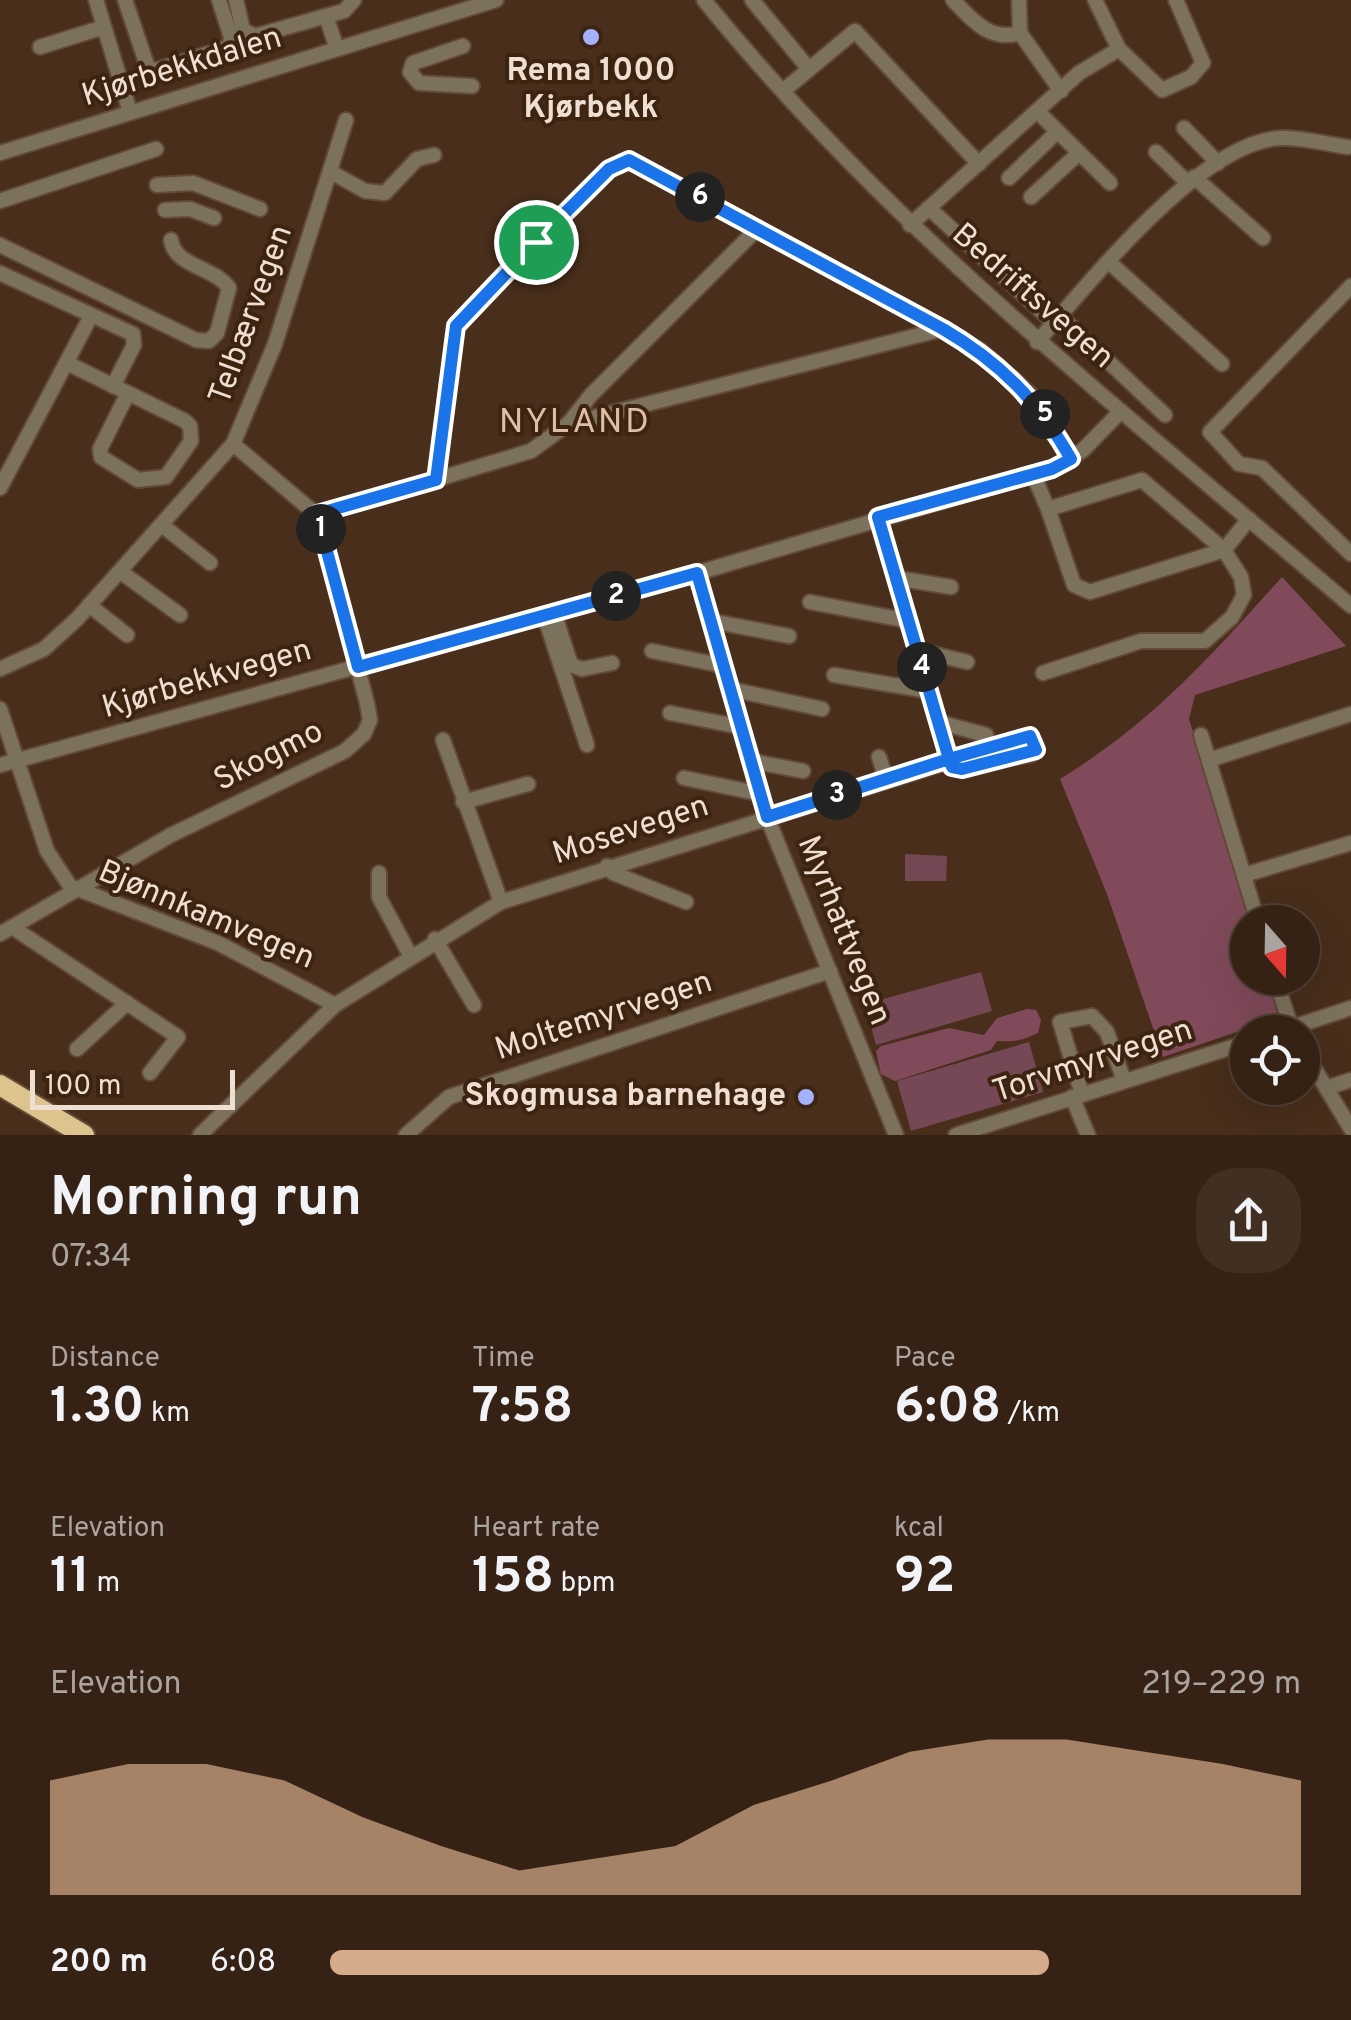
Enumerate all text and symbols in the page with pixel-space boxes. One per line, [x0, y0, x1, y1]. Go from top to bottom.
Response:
street label: Kjørbekkdalen [77, 19, 287, 117]
marker: Rema 1000 Kjørbekk [580, 26, 602, 48]
place label: Rema 1000 Kjørbekk [506, 52, 676, 129]
pin: 6 [675, 172, 725, 222]
text: 6 [691, 179, 709, 215]
pin [494, 200, 579, 285]
icon: arrive [509, 215, 564, 270]
street label: Bedriftsvegen [943, 216, 1121, 378]
street label: Telbærvegen [201, 220, 303, 410]
pin: 5 [1020, 389, 1070, 439]
text: 5 [1036, 396, 1054, 432]
district label: NYLAND [499, 401, 651, 445]
pin: 1 [296, 504, 346, 554]
text: 1 [315, 511, 327, 547]
pin: 2 [591, 571, 641, 621]
text: 2 [607, 578, 625, 614]
street label: Kjørbekkvegen [98, 631, 316, 729]
pin: 4 [897, 642, 947, 692]
text: 4 [913, 649, 931, 685]
street label: Skogmo [208, 713, 330, 801]
pin: 3 [812, 770, 862, 820]
text: 3 [829, 777, 845, 813]
street label: Mosevegen [548, 787, 714, 875]
street label: Myrhattvegen [787, 831, 899, 1031]
street label: Bjønnkamvegen [92, 852, 320, 980]
north arrow [1230, 905, 1320, 995]
map controls [1230, 905, 1320, 1105]
street label: Moltemyrvegen [490, 963, 718, 1071]
street label: Torvmyrvegen [988, 1011, 1198, 1113]
button: locate [1230, 1015, 1320, 1105]
scale bar [30, 1065, 235, 1110]
text: 100 m [45, 1069, 121, 1105]
place label: Skogmusa barnehage [465, 1077, 786, 1117]
marker: Skogmusa barnehage [795, 1086, 817, 1108]
text: Morning run [50, 1165, 362, 1235]
button: share [1196, 1168, 1301, 1273]
text: 07:34 [50, 1238, 131, 1278]
text: Distance [50, 1341, 160, 1377]
text: Time [472, 1341, 535, 1377]
text: Pace [894, 1341, 956, 1377]
text: 1.30 [50, 1377, 144, 1440]
text: 7:58 [472, 1377, 573, 1440]
text: 6:08 [894, 1377, 1001, 1440]
text: km [144, 1396, 190, 1432]
text: /km [1001, 1396, 1060, 1432]
text: Elevation [50, 1511, 165, 1547]
text: Heart rate [472, 1511, 600, 1547]
text: kcal [894, 1511, 944, 1547]
text: 11 [50, 1547, 90, 1610]
text: 158 [472, 1547, 554, 1610]
text: 92 [894, 1547, 955, 1610]
text: m [90, 1566, 120, 1602]
text: bpm [554, 1566, 616, 1602]
text: Elevation [50, 1665, 182, 1705]
text: 219–229 m [1141, 1665, 1301, 1705]
text: 200 m [50, 1943, 148, 1983]
text: 6:08 [210, 1943, 276, 1983]

